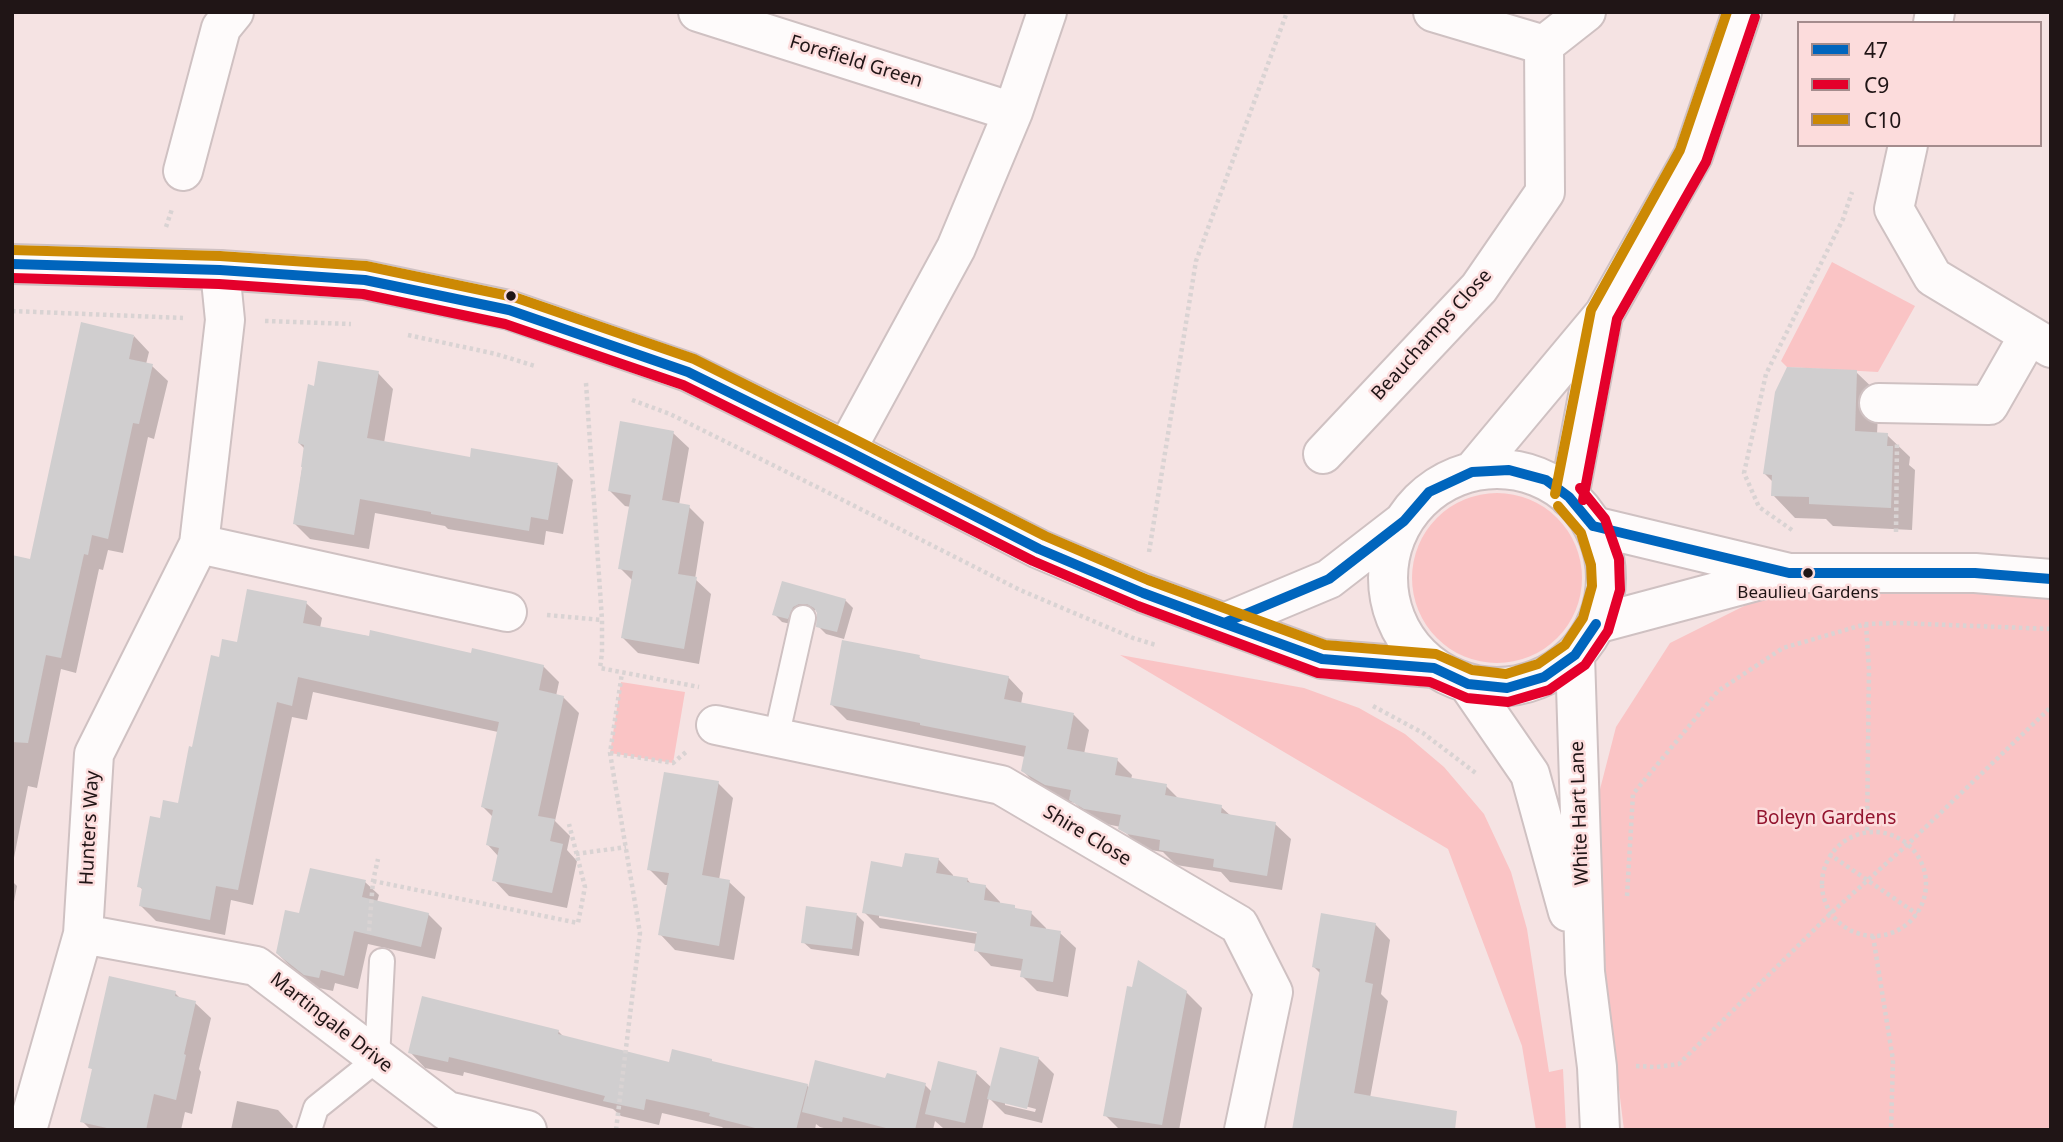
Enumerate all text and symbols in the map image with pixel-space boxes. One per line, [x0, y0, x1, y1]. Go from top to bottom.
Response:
legend [1797, 21, 2042, 147]
street label: Forefield Green [787, 31, 925, 93]
text: 47 [1864, 36, 1888, 64]
text: C9 [1864, 71, 1889, 99]
text: C10 [1864, 106, 1901, 134]
street label: Beauchamps Close [1367, 265, 1497, 405]
unlabelled marker [504, 289, 518, 303]
marker: Beaulieu Gardens [1801, 566, 1815, 580]
place label: Beaulieu Gardens [1737, 583, 1879, 603]
street label: White Hart Lane [1566, 741, 1594, 885]
street label: Hunters Way [76, 770, 104, 886]
street label: Shire Close [1039, 801, 1135, 871]
park label: Boleyn Gardens [1756, 808, 1896, 830]
street label: Martingale Drive [265, 968, 397, 1078]

